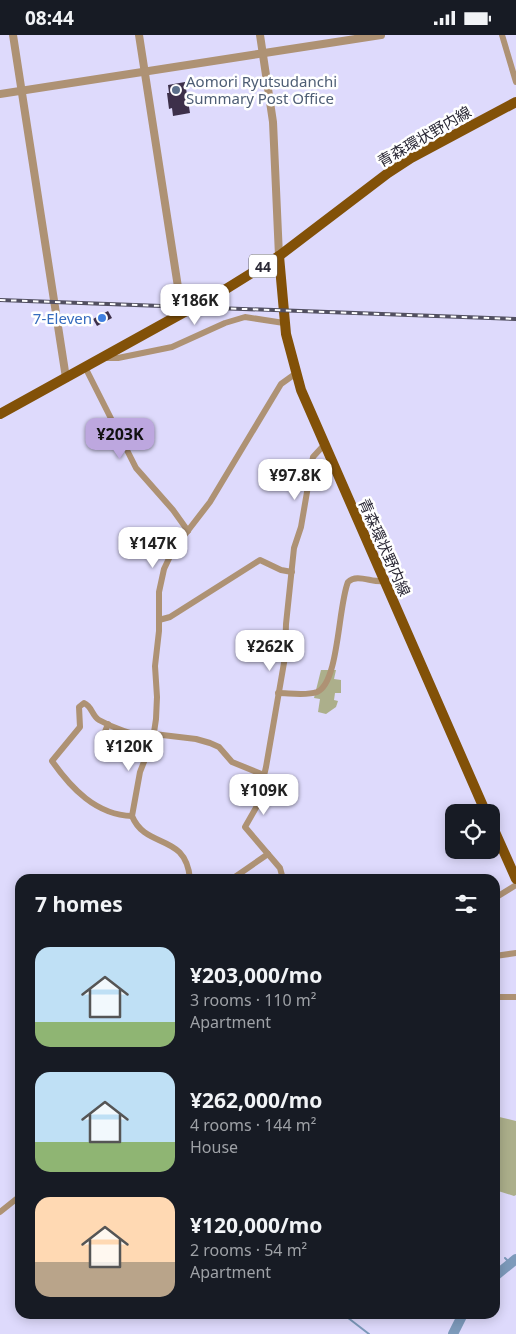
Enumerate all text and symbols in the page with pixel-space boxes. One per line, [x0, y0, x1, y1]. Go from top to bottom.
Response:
text: 08:44 [25, 5, 74, 31]
place label: Aomori Ryutsudanchi Summary Post Office [186, 71, 337, 108]
marker: Aomori Ryutsudanchi Summary Post Office [170, 84, 182, 96]
street label: 青森環状野内線 [374, 101, 474, 171]
road number: 44 [249, 255, 277, 277]
pin: ¥186K [160, 283, 230, 326]
text: ¥186K [171, 289, 219, 311]
place label: 7-Eleven [33, 308, 92, 328]
marker: 7-Eleven [96, 312, 108, 324]
pin: ¥203K [85, 417, 155, 460]
text: ¥203K [96, 423, 144, 445]
pin: ¥97.8K [254, 459, 336, 501]
text: ¥97.8K [269, 464, 321, 486]
street label: 青森環状野内線 [355, 495, 415, 599]
pin: ¥147K [118, 527, 188, 569]
text: ¥147K [129, 532, 177, 554]
pin: ¥262K [235, 629, 305, 672]
text: ¥262K [246, 635, 294, 657]
pin: ¥120K [94, 729, 164, 772]
text: ¥120K [105, 735, 153, 757]
pin: ¥109K [229, 773, 299, 816]
text: ¥109K [240, 779, 288, 801]
map controls [445, 804, 500, 859]
button: locate [445, 804, 500, 859]
text: 7 homes [35, 890, 123, 918]
icon: filters [452, 890, 480, 918]
text: ¥203,000/mo [190, 961, 322, 989]
icon: home [75, 967, 135, 1027]
text: 3 rooms · 110 m² [190, 989, 316, 1011]
text: Apartment [190, 1011, 271, 1033]
text: ¥262,000/mo [190, 1086, 322, 1114]
icon: home [75, 1092, 135, 1152]
text: 4 rooms · 144 m² [190, 1114, 316, 1136]
text: House [190, 1136, 238, 1158]
text: ¥120,000/mo [190, 1211, 322, 1239]
icon: home [75, 1217, 135, 1277]
text: 2 rooms · 54 m² [190, 1239, 307, 1261]
text: Apartment [190, 1261, 271, 1283]

